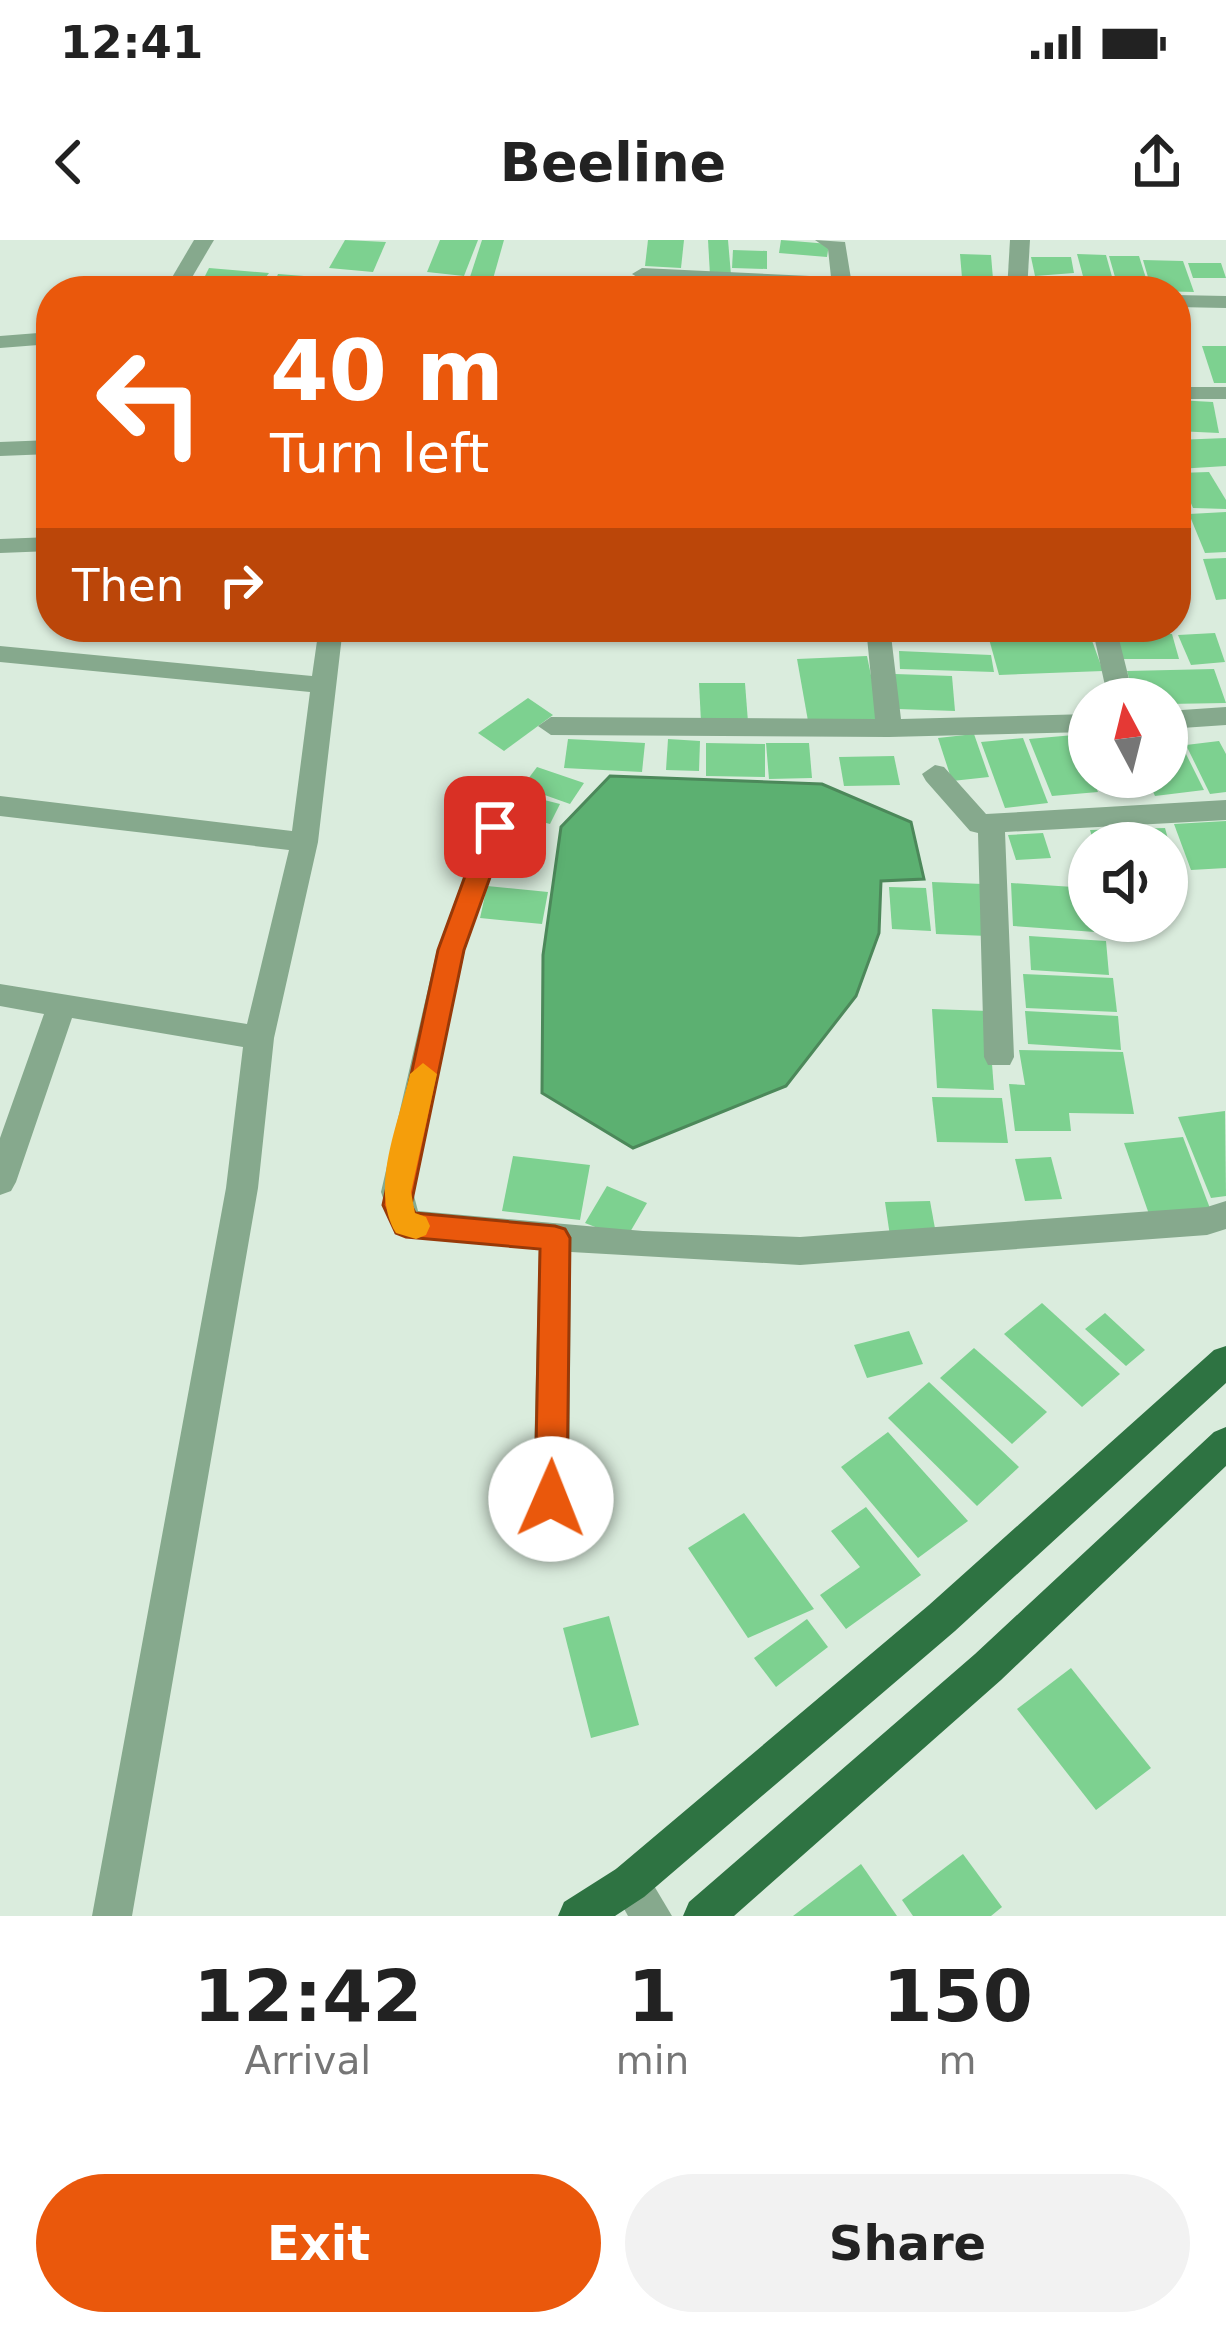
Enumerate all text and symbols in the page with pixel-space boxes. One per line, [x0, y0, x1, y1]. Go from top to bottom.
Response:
text: 12:41 [60, 16, 203, 69]
icon: back [36, 129, 102, 195]
icon: share [1124, 129, 1190, 195]
text: Beeline [500, 131, 726, 194]
text: 40 m [270, 322, 504, 420]
icon: left [72, 324, 228, 480]
text: Turn left [270, 422, 489, 485]
icon: right [208, 552, 274, 618]
text: Then [72, 559, 184, 612]
north arrow [1068, 678, 1188, 798]
map controls [1068, 678, 1188, 942]
pin [444, 776, 546, 878]
icon: arrive [462, 794, 528, 860]
button: sound [1068, 822, 1188, 942]
position arrow [488, 1436, 614, 1562]
text: 12:42 [193, 1954, 422, 2038]
text: 1 [627, 1954, 677, 2038]
text: 150 [882, 1954, 1033, 2038]
text: Arrival [244, 2038, 371, 2083]
text: min [616, 2038, 689, 2083]
text: m [939, 2038, 977, 2083]
button: Exit [36, 2174, 601, 2312]
button: Share [625, 2174, 1190, 2312]

